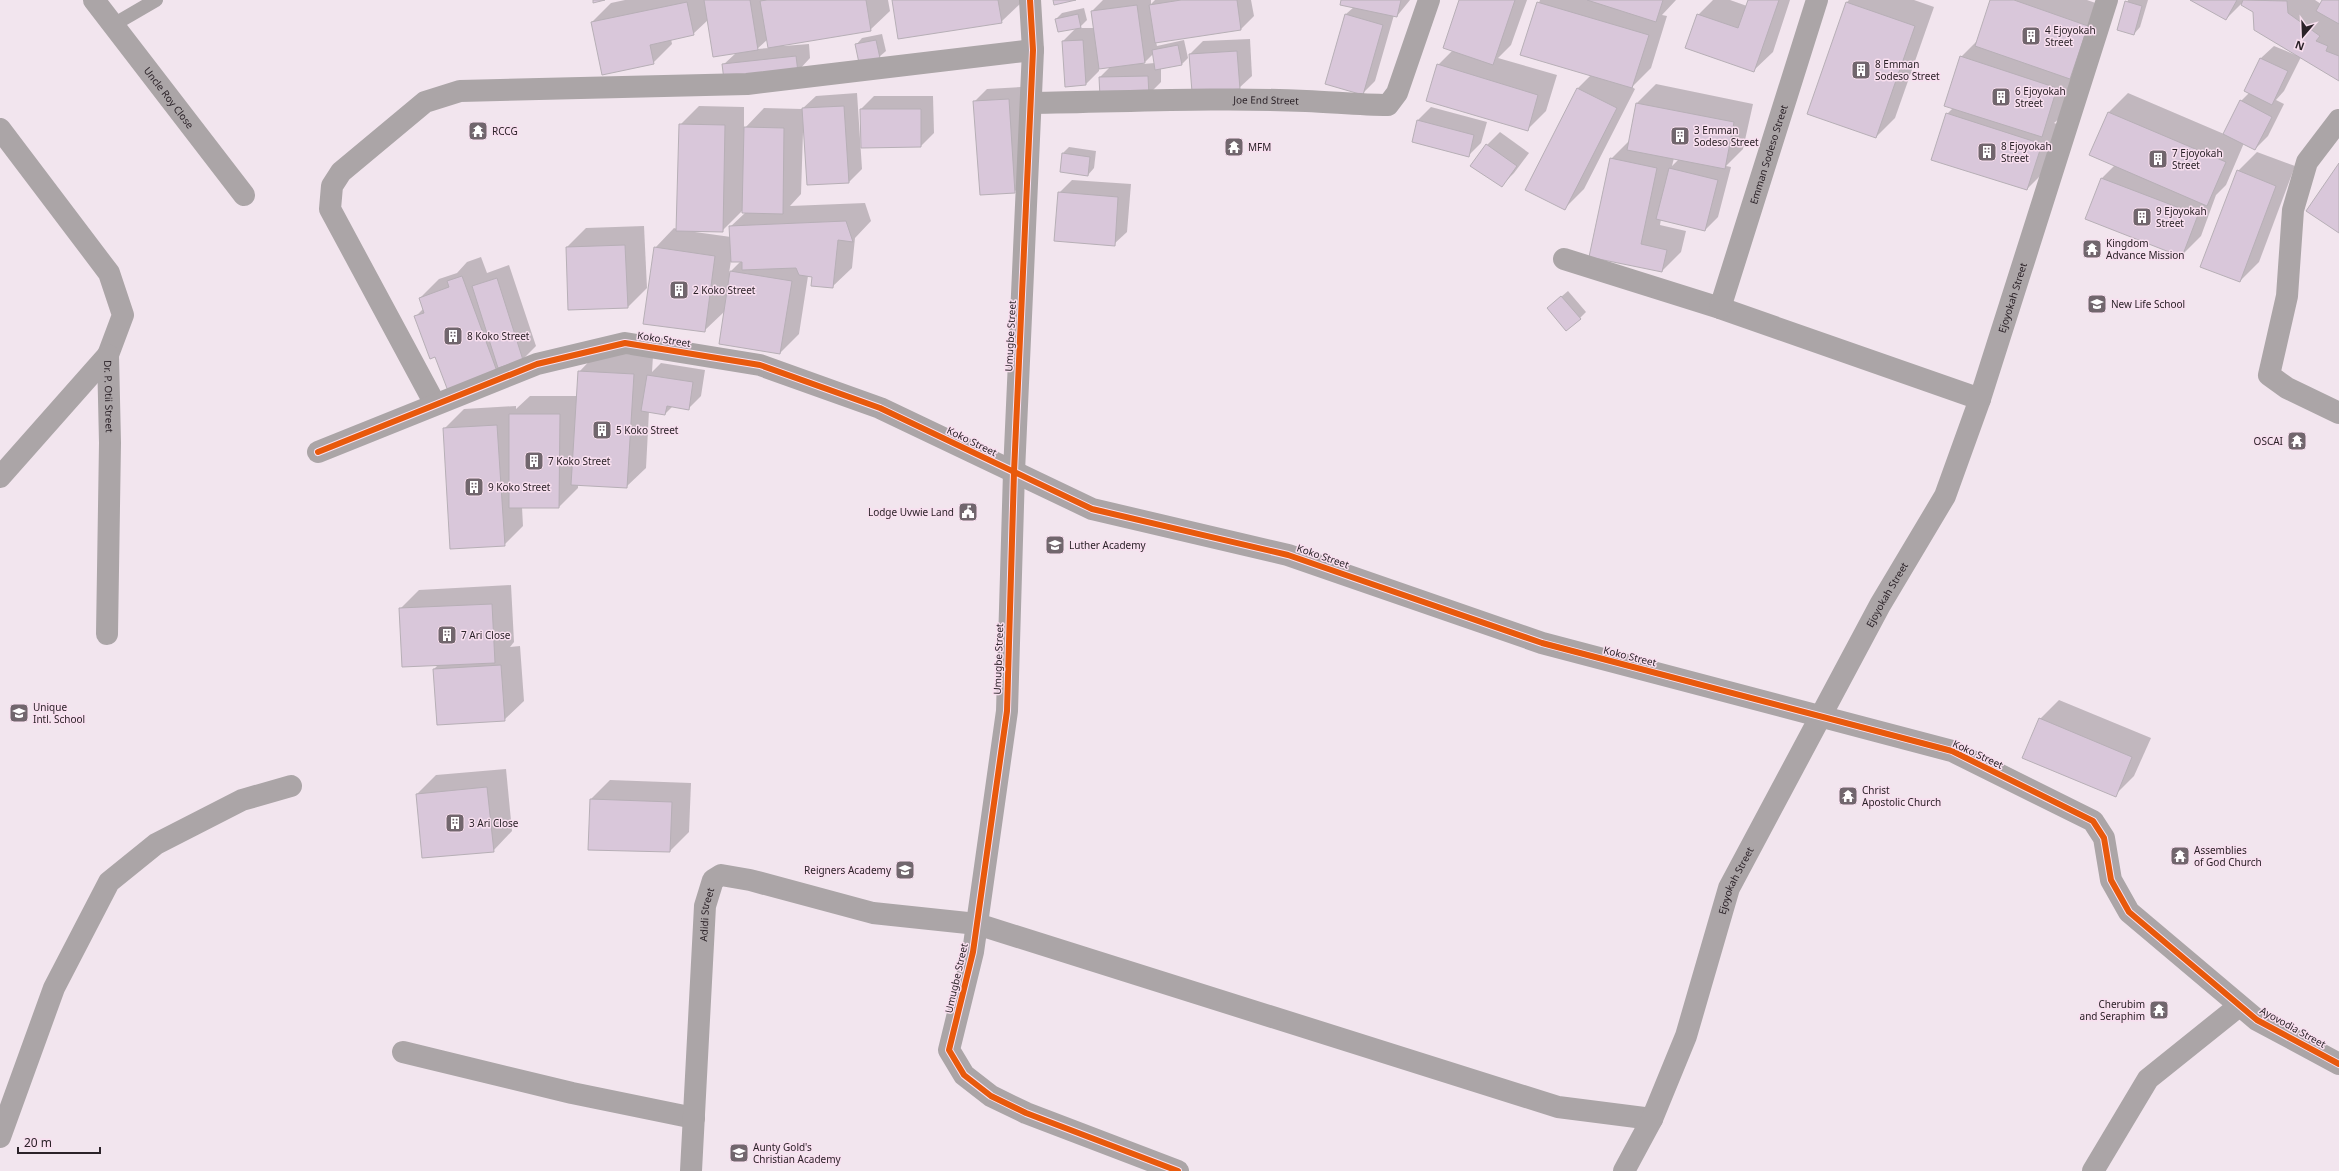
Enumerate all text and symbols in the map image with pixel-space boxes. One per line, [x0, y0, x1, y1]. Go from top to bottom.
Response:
north arrow [2283, 16, 2323, 56]
place label: 4 Ejoyokah Street [2045, 23, 2096, 49]
building icon: 4 Ejoyokah Street [2020, 25, 2042, 47]
text: N [2293, 37, 2306, 54]
place label: 8 Emman Sodeso Street [1875, 57, 1940, 83]
building icon: 8 Emman Sodeso Street [1850, 59, 1872, 81]
street label: Uncle Roy Close [141, 64, 197, 132]
place label: 6 Ejoyokah Street [2015, 84, 2066, 110]
building icon: 6 Ejoyokah Street [1990, 86, 2012, 108]
street label: Joe End Street [1232, 92, 1299, 108]
street label: Emman Sodeso Street [1746, 103, 1791, 206]
temple icon: RCCG [467, 120, 489, 142]
place label: 3 Emman Sodeso Street [1694, 123, 1759, 149]
place label: RCCG [492, 124, 518, 138]
building icon: 3 Emman Sodeso Street [1669, 125, 1691, 147]
temple icon: MFM [1223, 136, 1245, 158]
place label: 8 Ejoyokah Street [2001, 139, 2052, 165]
place label: MFM [1248, 140, 1271, 154]
building icon: 8 Ejoyokah Street [1976, 141, 1998, 163]
place label: 7 Ejoyokah Street [2172, 146, 2223, 172]
building icon: 7 Ejoyokah Street [2147, 148, 2169, 170]
place label: 9 Ejoyokah Street [2156, 204, 2207, 230]
building icon: 9 Ejoyokah Street [2131, 206, 2153, 228]
place label: Kingdom Advance Mission [2106, 236, 2185, 262]
temple icon: Kingdom Advance Mission [2081, 238, 2103, 260]
street label: Ejoyokah Street [1995, 260, 2030, 335]
building icon: 2 Koko Street [668, 279, 690, 301]
place label: 2 Koko Street [693, 283, 756, 297]
school or university icon: New Life School [2086, 293, 2108, 315]
place label: New Life School [2111, 297, 2185, 311]
street label: Umugbe Street [1001, 300, 1019, 372]
building icon: 8 Koko Street [442, 325, 464, 347]
street label: Koko Street [636, 328, 692, 350]
place label: 8 Koko Street [467, 329, 530, 343]
street label: Dr. P. Otii Street [101, 360, 117, 433]
building icon: 5 Koko Street [591, 419, 613, 441]
place label: 5 Koko Street [616, 423, 679, 437]
street label: Koko Street [945, 423, 1000, 459]
temple icon: OSCAI [2286, 430, 2308, 452]
place label: OSCAI [2254, 434, 2283, 448]
building icon: 7 Koko Street [523, 450, 545, 472]
place label: 7 Koko Street [548, 454, 611, 468]
building icon: 9 Koko Street [463, 476, 485, 498]
place label: 9 Koko Street [488, 480, 551, 494]
public building icon: Lodge Uvwie Land [957, 501, 979, 523]
place label: Lodge Uvwie Land [868, 505, 954, 519]
school or university icon: Luther Academy [1044, 534, 1066, 556]
place label: Luther Academy [1069, 538, 1147, 552]
street label: Koko Street [1295, 541, 1351, 572]
street label: Ejoyokah Street [1862, 559, 1911, 630]
street label: Umugbe Street [990, 623, 1006, 695]
building icon: 7 Ari Close [436, 624, 458, 646]
place label: 7 Ari Close [461, 628, 511, 642]
street label: Koko Street [1602, 643, 1658, 669]
place label: Unique Intl. School [33, 700, 85, 726]
school or university icon: Unique Intl. School [8, 702, 30, 724]
street label: Koko Street [1951, 736, 2006, 772]
place label: Christ Apostolic Church [1862, 783, 1941, 809]
temple icon: Christ Apostolic Church [1837, 785, 1859, 807]
building icon: 3 Ari Close [444, 812, 466, 834]
place label: 3 Ari Close [469, 816, 519, 830]
place label: Assemblies of God Church [2194, 843, 2262, 869]
street label: Ejoyokah Street [1715, 844, 1757, 916]
temple icon: Assemblies of God Church [2169, 845, 2191, 867]
school or university icon: Reigners Academy [894, 859, 916, 881]
place label: Reigners Academy [804, 863, 892, 877]
street label: Adidi Street [696, 886, 717, 942]
street label: Umugbe Street [941, 941, 971, 1014]
place label: Cherubim and Seraphim [2080, 997, 2145, 1023]
temple icon: Cherubim and Seraphim [2148, 999, 2170, 1021]
street label: Ayovodia Street [2258, 1003, 2329, 1051]
scale bar [18, 1129, 100, 1155]
text: 20 m [24, 1134, 52, 1151]
place label: Aunty Gold's Christian Academy [753, 1140, 842, 1166]
school or university icon: Aunty Gold's Christian Academy [728, 1142, 750, 1164]

